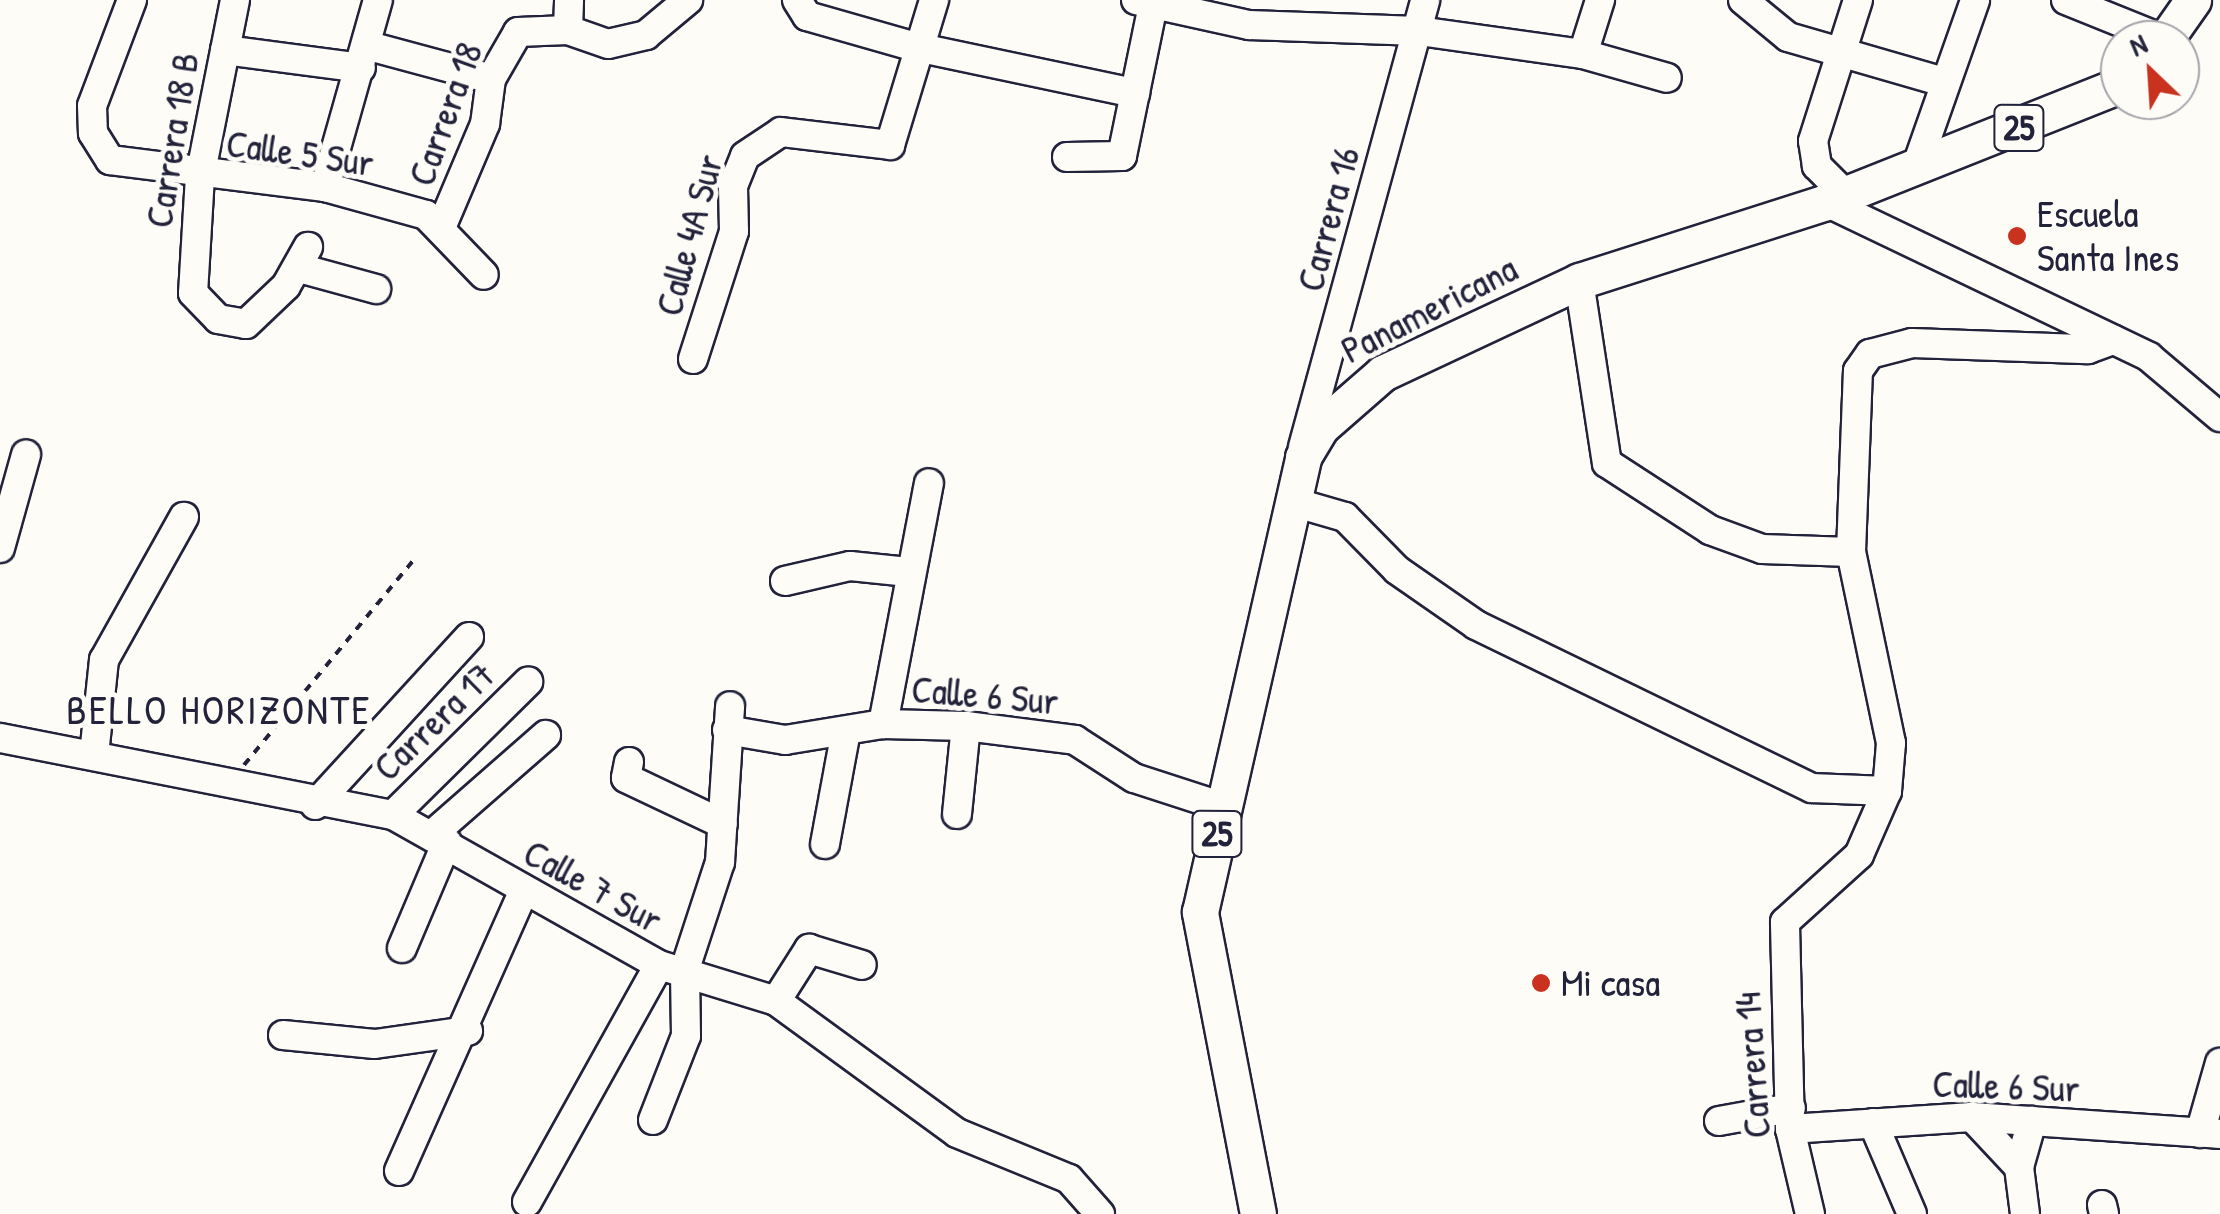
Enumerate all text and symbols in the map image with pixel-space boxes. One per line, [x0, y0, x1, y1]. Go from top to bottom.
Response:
north arrow [2100, 20, 2200, 120]
text: N [2123, 24, 2153, 65]
street label: Carrera 18 [398, 36, 492, 192]
street label: Carrera 18 B [136, 49, 208, 231]
road number: 25 [1992, 98, 2046, 158]
street label: Calle 5 Sur [224, 120, 376, 186]
street label: Carrera 16 [1287, 142, 1369, 296]
street label: Calle 4A Sur [646, 150, 732, 320]
place label: Escuela Santa Ines [2037, 191, 2179, 280]
marker: Escuela Santa Ines [2006, 225, 2028, 247]
street label: Panamericana [1334, 245, 1524, 373]
street label: Carrera 17 [364, 652, 504, 790]
street label: Calle 6 Sur [910, 666, 1060, 724]
district label: BELLO HORIZONTE [66, 685, 372, 733]
road number: 25 [1190, 804, 1244, 864]
street label: Calle 7 Sur [516, 830, 670, 942]
place label: Mi casa [1561, 960, 1660, 1006]
marker: Mi casa [1530, 972, 1552, 994]
street label: Carrera 14 [1724, 990, 1780, 1140]
street label: Calle 6 Sur [1932, 1061, 2080, 1111]

